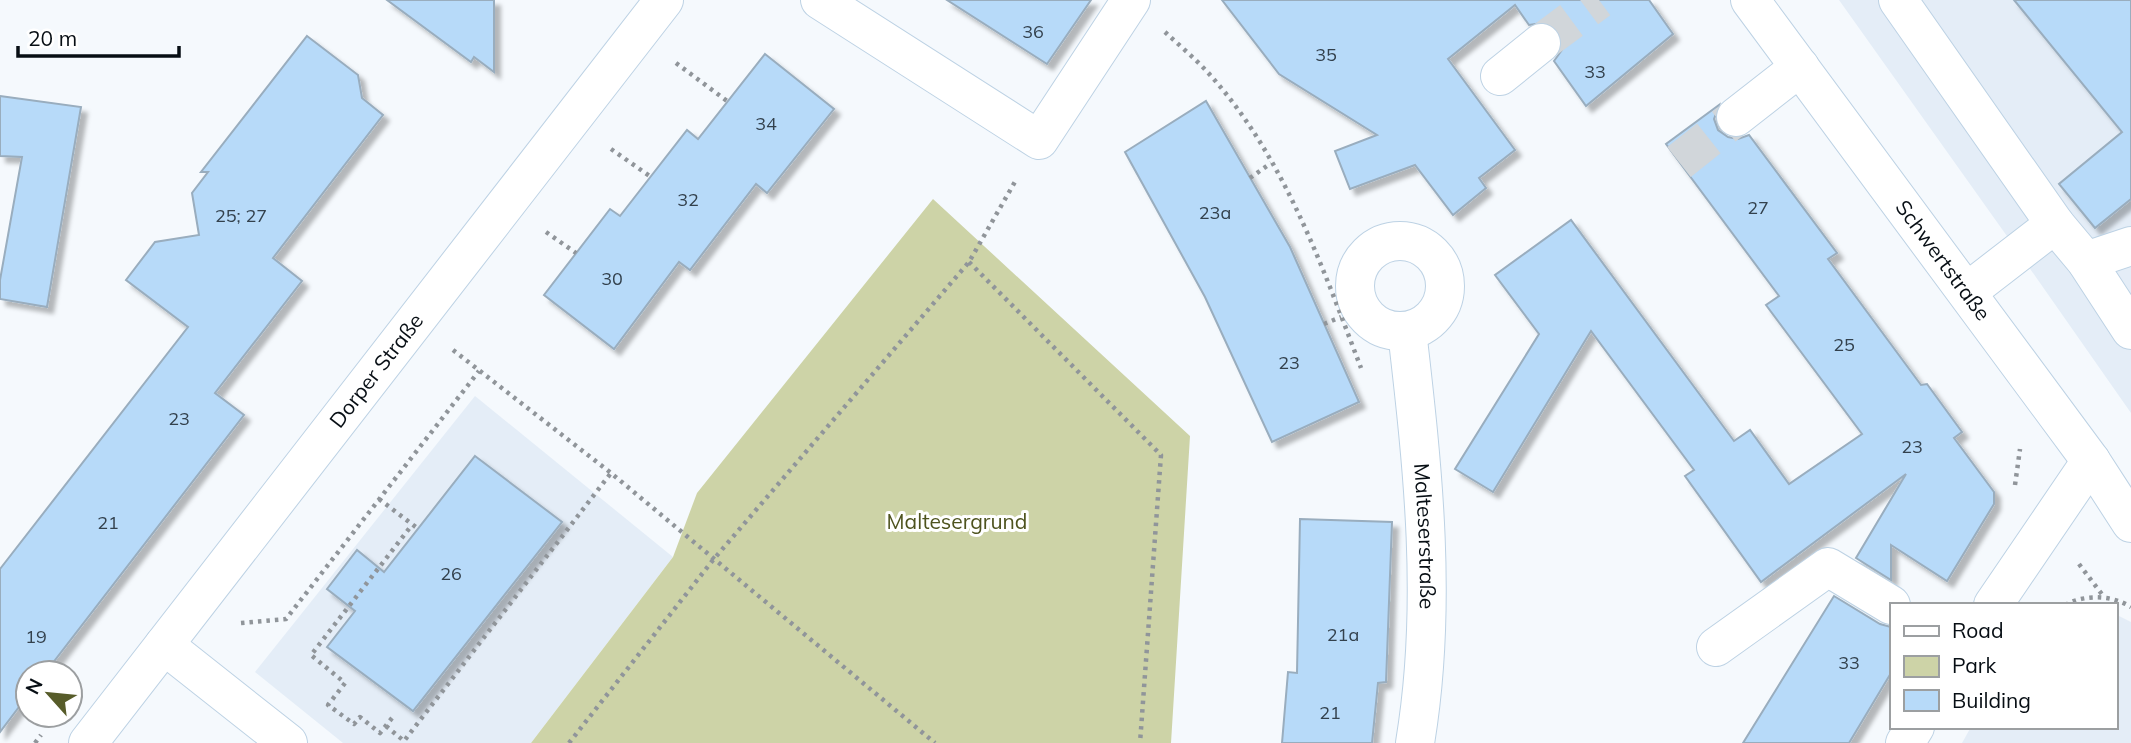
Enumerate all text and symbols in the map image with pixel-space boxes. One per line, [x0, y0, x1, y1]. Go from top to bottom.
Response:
scale bar [18, 14, 178, 58]
house number: 36 [1022, 20, 1044, 43]
text: 20 m [28, 25, 77, 51]
house number: 35 [1315, 43, 1337, 66]
house number: 33 [1584, 60, 1606, 83]
house number: 34 [755, 112, 777, 135]
house number: 32 [677, 188, 699, 211]
street label: Schwertstraße [1890, 195, 1997, 325]
house number: 27 [1747, 196, 1769, 219]
house number: 23a [1199, 201, 1231, 224]
house number: 25; 27 [215, 204, 267, 227]
house number: 30 [601, 267, 623, 290]
street label: Dorper Straße [323, 308, 428, 433]
house number: 25 [1833, 333, 1855, 356]
house number: 23 [1278, 351, 1300, 374]
house number: 23 [168, 407, 190, 430]
house number: 23 [1901, 435, 1923, 458]
street label: Malteserstraße [1409, 462, 1441, 609]
park label: Maltesergrund [887, 508, 1027, 534]
house number: 21 [97, 511, 119, 534]
house number: 26 [440, 562, 462, 585]
legend [1890, 603, 2117, 729]
text: Road [1952, 617, 2003, 643]
house number: 21a [1327, 623, 1359, 646]
house number: 19 [25, 625, 47, 648]
house number: 33 [1838, 651, 1860, 674]
text: Park [1952, 652, 1996, 678]
north arrow [14, 659, 84, 729]
text: N [20, 674, 48, 698]
text: Building [1952, 687, 2031, 713]
house number: 21 [1319, 701, 1341, 724]

